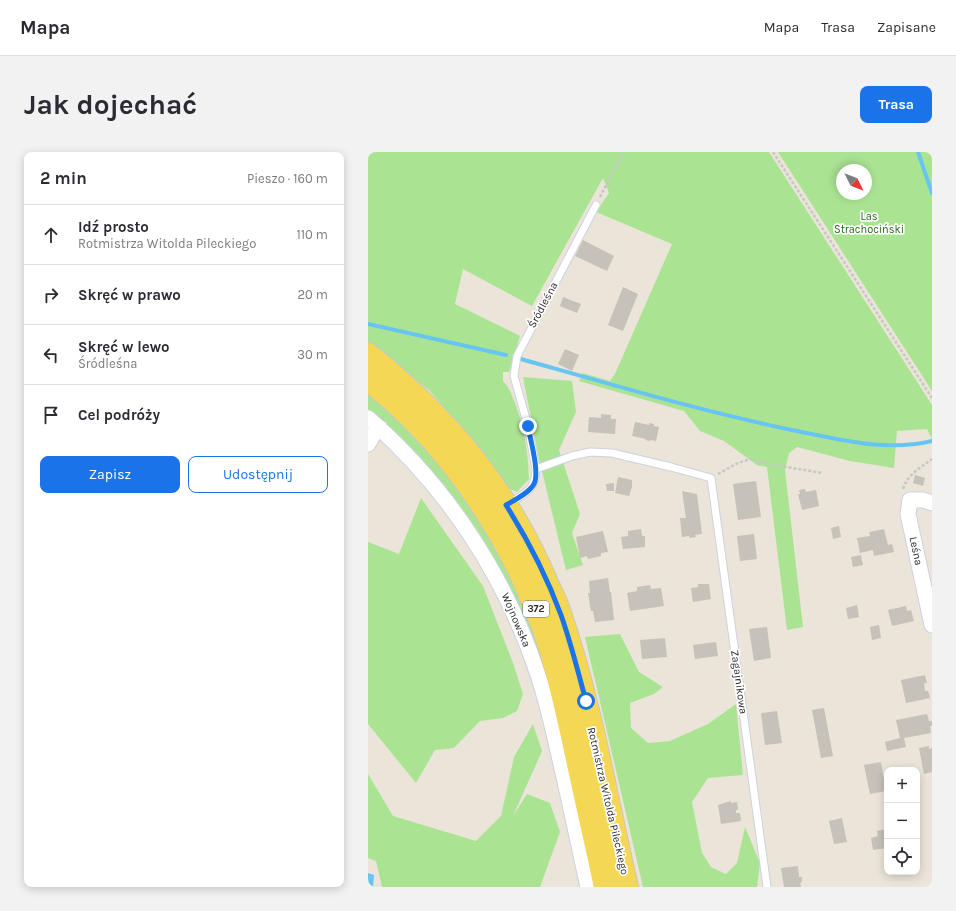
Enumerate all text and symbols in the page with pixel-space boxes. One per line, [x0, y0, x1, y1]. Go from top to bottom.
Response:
text: Mapa [20, 17, 70, 39]
text: Mapa [764, 19, 799, 36]
text: Trasa [821, 19, 855, 36]
text: Zapisane [877, 19, 936, 36]
button: Trasa [860, 86, 932, 123]
text: Jak dojechać [24, 88, 197, 121]
north arrow [836, 164, 872, 200]
text: 2 min [40, 168, 87, 188]
text: Pieszo · 160 m [247, 171, 328, 186]
park label: Las Strachociński [834, 210, 904, 236]
text: Idź prosto [78, 218, 149, 236]
icon: ahead [40, 224, 62, 246]
text: 110 m [296, 227, 328, 242]
text: Rotmistrza Witolda Pileckiego [78, 236, 256, 251]
street label: Śródleśna [524, 279, 561, 330]
icon: right [40, 284, 62, 306]
text: Skręć w prawo [78, 286, 181, 304]
text: 20 m [298, 287, 328, 302]
text: Skręć w lewo [78, 338, 170, 356]
icon: left [40, 344, 62, 366]
text: 30 m [297, 347, 328, 362]
text: Śródleśna [78, 356, 138, 371]
icon: arrive [40, 404, 62, 426]
text: Cel podróży [78, 406, 160, 424]
route end [519, 417, 537, 435]
button: Zapisz [40, 456, 180, 493]
button: Udostępnij [188, 456, 328, 493]
street label: Leśna [907, 535, 925, 567]
street label: Wojnowska [499, 591, 533, 649]
road number: 372 [523, 601, 549, 617]
street label: Zagajnikowa [728, 649, 750, 715]
route start [577, 692, 595, 710]
street label: Rotmistrza Witolda Pileckiego [585, 726, 631, 876]
map controls [884, 767, 920, 875]
button: + [884, 767, 920, 803]
button: − [884, 803, 920, 839]
button: locate [884, 839, 920, 875]

